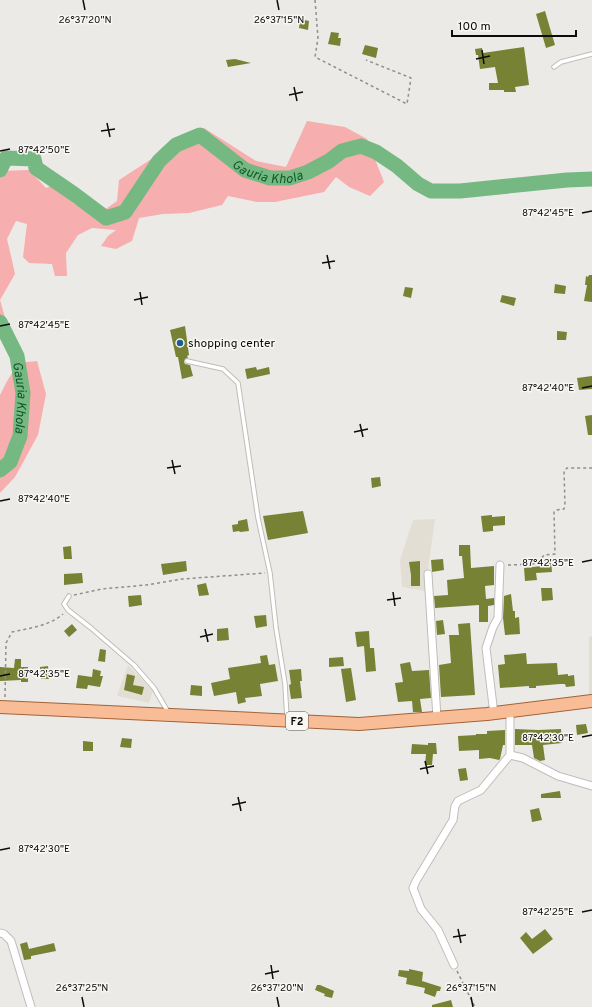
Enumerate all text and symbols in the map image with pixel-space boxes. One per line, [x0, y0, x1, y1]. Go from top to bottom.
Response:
scale bar [452, 12, 576, 38]
text: 26°37'20"N [58, 14, 112, 27]
text: 26°37'15"N [254, 14, 304, 27]
text: 100 m [458, 19, 491, 35]
text: 87°42'50"E [18, 144, 70, 157]
water label: Gauria Khola [228, 157, 305, 188]
text: 87°42'45"E [522, 207, 574, 220]
text: 87°42'45"E [18, 319, 70, 332]
place label: shopping center [188, 336, 276, 352]
marker: shopping center [175, 338, 185, 348]
water label: Gauria Khola [8, 361, 29, 434]
text: 87°42'40"E [522, 382, 574, 395]
text: 87°42'40"E [18, 493, 70, 506]
text: 87°42'35"E [522, 557, 574, 570]
text: 87°42'35"E [18, 668, 70, 681]
road number: F2 [286, 712, 308, 730]
text: 87°42'30"E [522, 732, 574, 745]
text: 87°42'30"E [18, 843, 70, 856]
text: 87°42'25"E [522, 906, 574, 919]
text: 26°37'25"N [56, 982, 108, 995]
text: 26°37'20"N [250, 982, 304, 995]
text: 26°37'15"N [446, 982, 496, 995]

